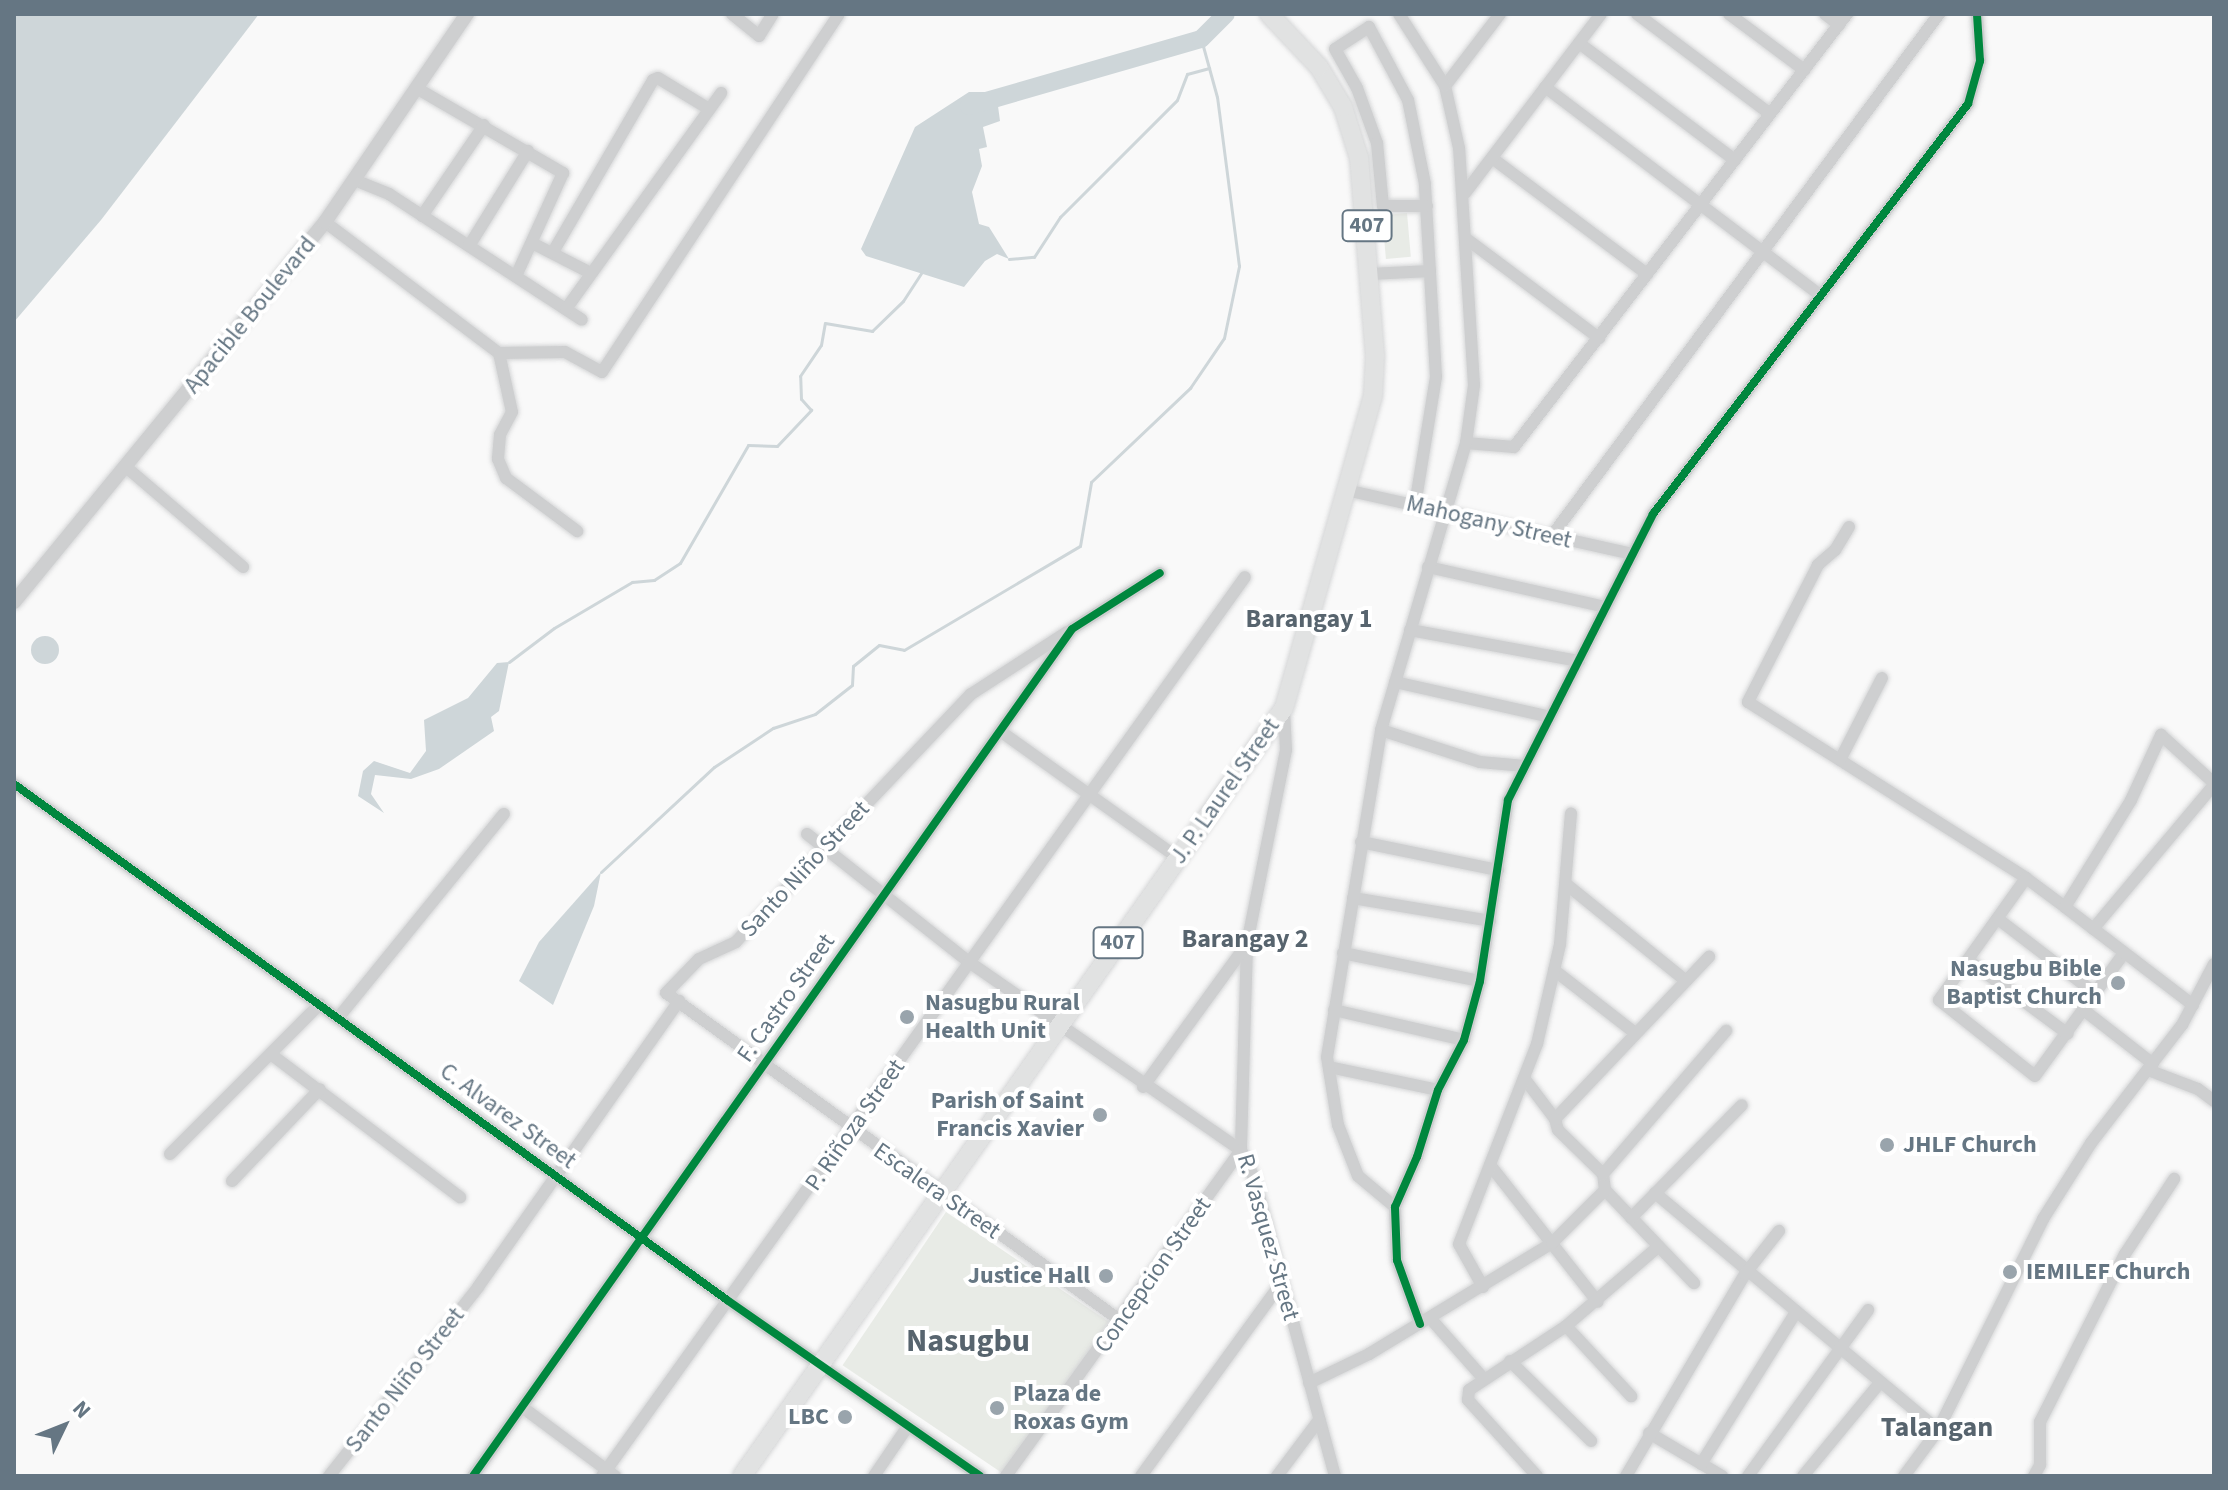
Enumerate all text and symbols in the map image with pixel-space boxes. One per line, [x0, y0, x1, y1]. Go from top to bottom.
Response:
road number: 407 [1341, 208, 1393, 244]
street label: Apacible Boulevard [178, 231, 322, 399]
street label: Mahogany Street [1404, 489, 1574, 555]
district label: Barangay 1 [1245, 603, 1373, 635]
street label: J. P. Laurel Street [1164, 713, 1286, 869]
street label: Santo Niño Street [734, 795, 876, 943]
district label: Barangay 2 [1181, 923, 1309, 955]
road number: 407 [1092, 925, 1144, 961]
street label: F. Castro Street [731, 928, 841, 1068]
place label: Nasugbu Bible Baptist Church [1946, 955, 2102, 1011]
marker: Nasugbu Bible Baptist Church [2109, 974, 2127, 992]
place label: Nasugbu Rural Health Unit [925, 989, 1080, 1045]
marker: Nasugbu Rural Health Unit [896, 1006, 918, 1028]
street label: P. Riñoza Street [799, 1054, 911, 1196]
street label: C. Alvarez Street [434, 1057, 582, 1175]
place label: Parish of Saint Francis Xavier [931, 1087, 1084, 1143]
marker: Parish of Saint Francis Xavier [1091, 1106, 1109, 1124]
place label: JHLF Church [1903, 1131, 2037, 1159]
marker: JHLF Church [1878, 1136, 1896, 1154]
street label: Escalera Street [868, 1137, 1006, 1245]
street label: R. Vasquez Street [1230, 1150, 1306, 1324]
street label: Concepcion Street [1089, 1192, 1217, 1358]
place label: IEMILEF Church [2026, 1258, 2190, 1286]
place label: Justice Hall [968, 1262, 1090, 1290]
marker: IEMILEF Church [2001, 1263, 2019, 1281]
marker: Justice Hall [1097, 1267, 1115, 1285]
street label: Santo Niño Street [339, 1302, 471, 1458]
district label: Nasugbu [906, 1322, 1030, 1360]
place label: Plaza de Roxas Gym [1013, 1380, 1129, 1436]
north arrow [24, 1386, 104, 1466]
text: N [65, 1393, 98, 1426]
marker: Plaza de Roxas Gym [988, 1399, 1006, 1417]
place label: LBC [788, 1403, 829, 1431]
marker: LBC [836, 1408, 854, 1426]
district label: Talangan [1881, 1410, 1993, 1444]

